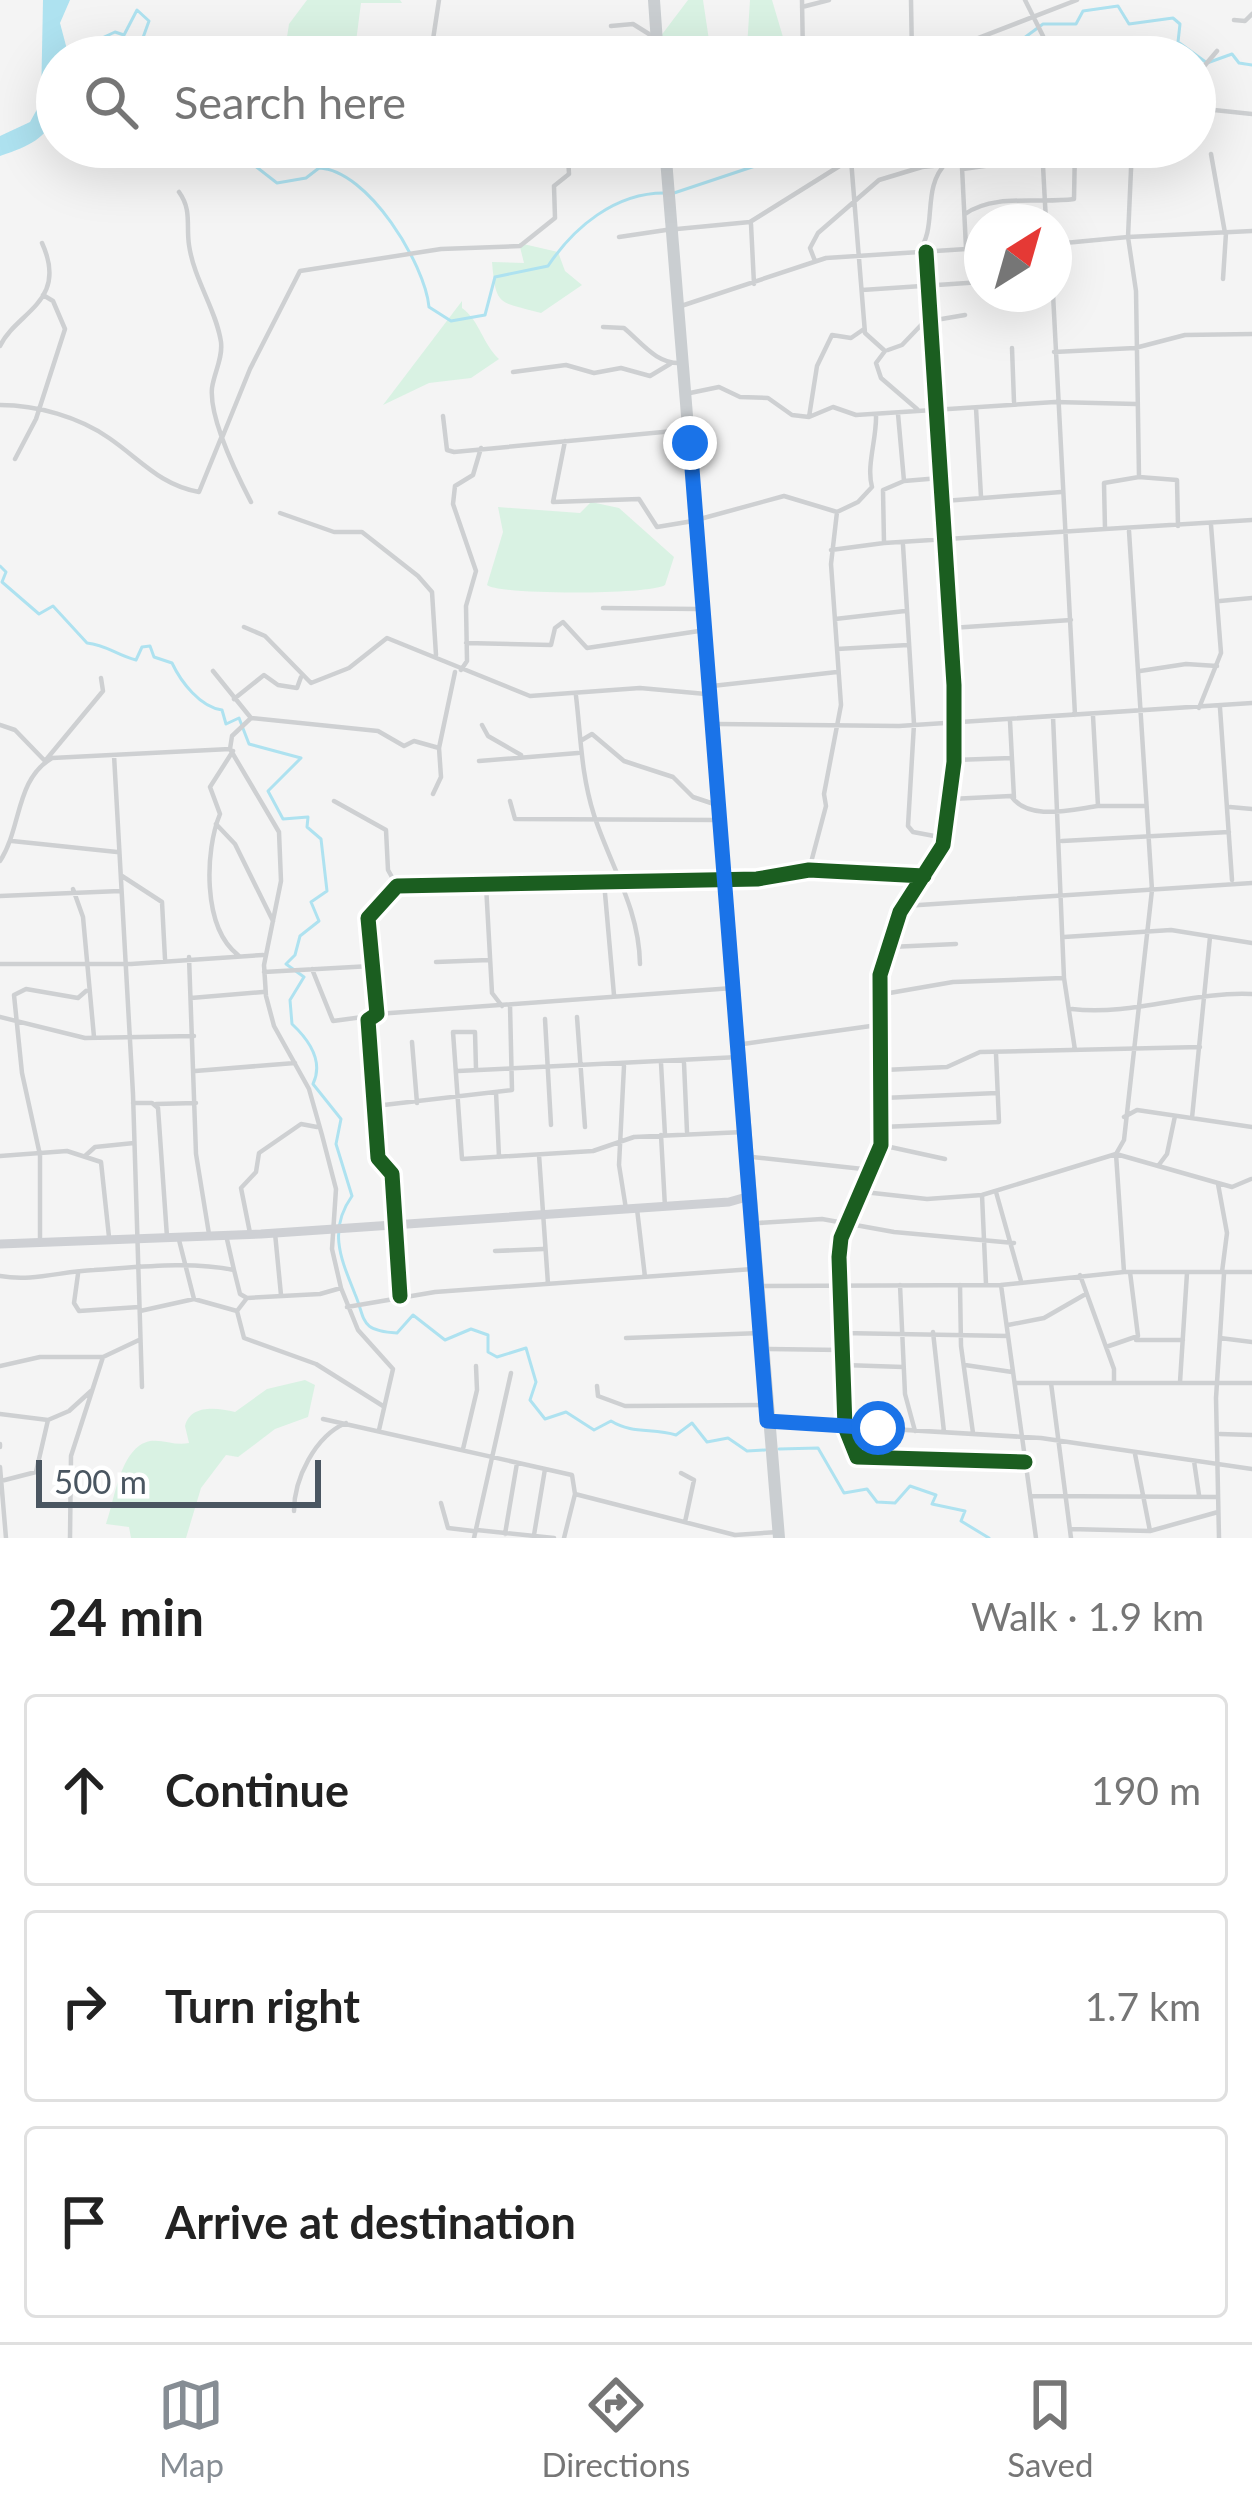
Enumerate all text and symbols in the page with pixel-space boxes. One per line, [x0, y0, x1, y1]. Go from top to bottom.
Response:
search box [36, 36, 1216, 168]
icon: search [78, 69, 144, 135]
text: Search here [174, 75, 406, 129]
north arrow [964, 204, 1072, 312]
route end [663, 416, 717, 470]
route start [851, 1401, 905, 1455]
scale bar [36, 1454, 321, 1507]
text: 500 m [54, 1461, 147, 1501]
text: 24 min [48, 1586, 204, 1647]
text: Walk · 1.9 km [971, 1593, 1204, 1639]
icon: ahead [51, 1757, 117, 1823]
text: Continue [165, 1763, 349, 1817]
text: 190 m [1091, 1767, 1201, 1813]
icon: right [51, 1973, 117, 2039]
text: Turn right [165, 1979, 360, 2033]
text: 1.7 km [1085, 1983, 1201, 2029]
icon: arrive [51, 2189, 117, 2255]
text: Arrive at destination [165, 2195, 576, 2249]
tab: Map [158, 2372, 224, 2484]
tab: Directions [541, 2372, 690, 2484]
tab: Saved [1007, 2372, 1094, 2484]

